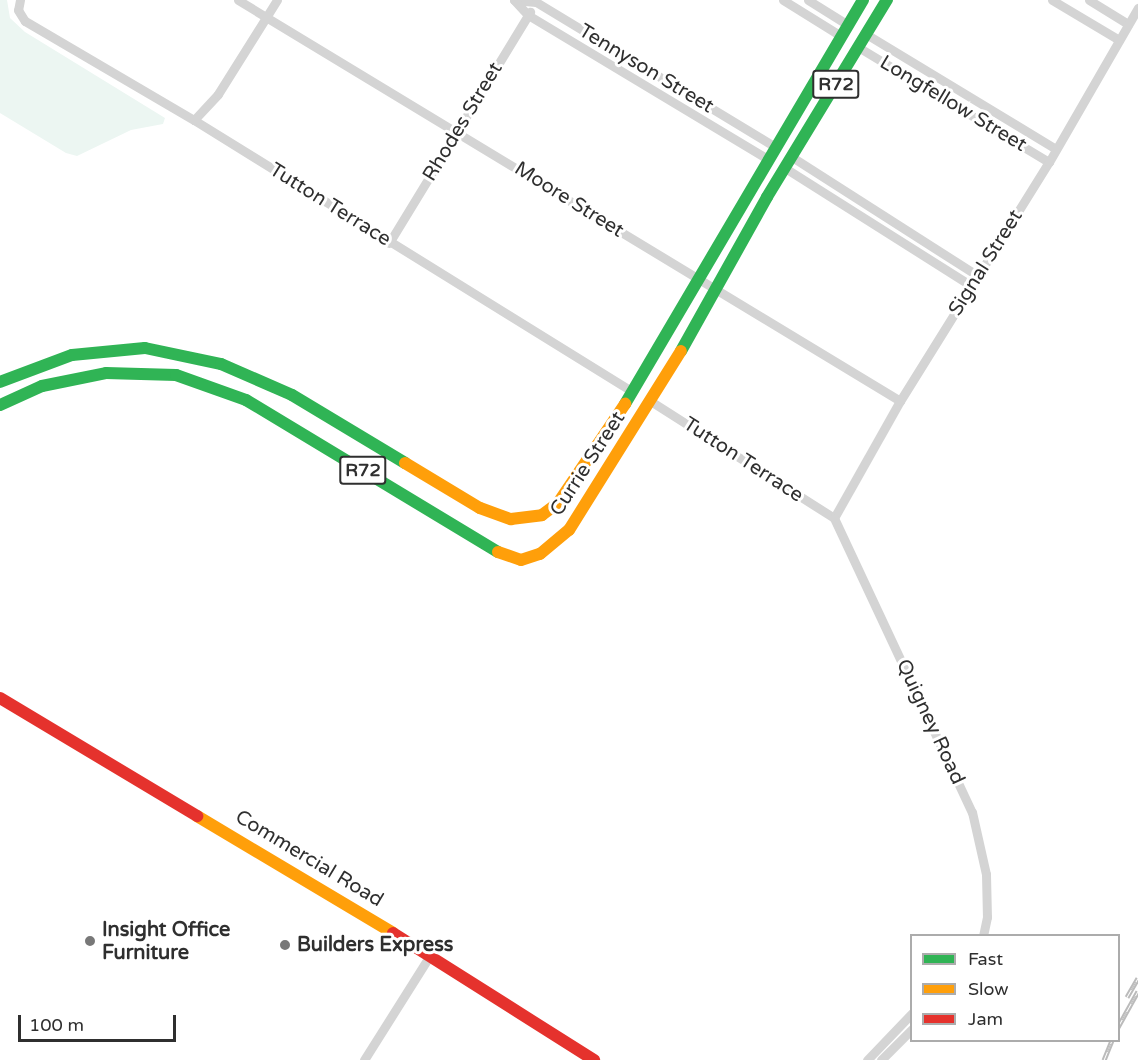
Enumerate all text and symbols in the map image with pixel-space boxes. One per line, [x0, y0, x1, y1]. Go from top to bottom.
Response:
street label: Tennyson Street [574, 19, 718, 119]
street label: Longfellow Street [875, 51, 1031, 157]
street label: Rhodes Street [418, 58, 508, 186]
road number: R72 [812, 69, 860, 99]
street label: Moore Street [510, 157, 628, 243]
street label: Tutton Terrace [265, 158, 395, 252]
street label: Signal Street [944, 206, 1028, 320]
street label: Currie Street [545, 407, 631, 521]
street label: Tutton Terrace [678, 412, 808, 508]
road number: R72 [339, 455, 387, 485]
street label: Quigney Road [891, 656, 969, 788]
street label: Commercial Road [231, 805, 387, 913]
place label: Insight Office Furniture [102, 918, 230, 965]
place label: Builders Express [297, 933, 453, 957]
marker: Insight Office Furniture [83, 934, 97, 948]
legend [910, 934, 1120, 1042]
marker: Builders Express [278, 938, 292, 952]
text: Fast [968, 948, 1003, 970]
text: Slow [968, 978, 1009, 1000]
scale bar [21, 1003, 178, 1041]
text: Jam [968, 1008, 1003, 1030]
text: 100 m [29, 1014, 84, 1036]

